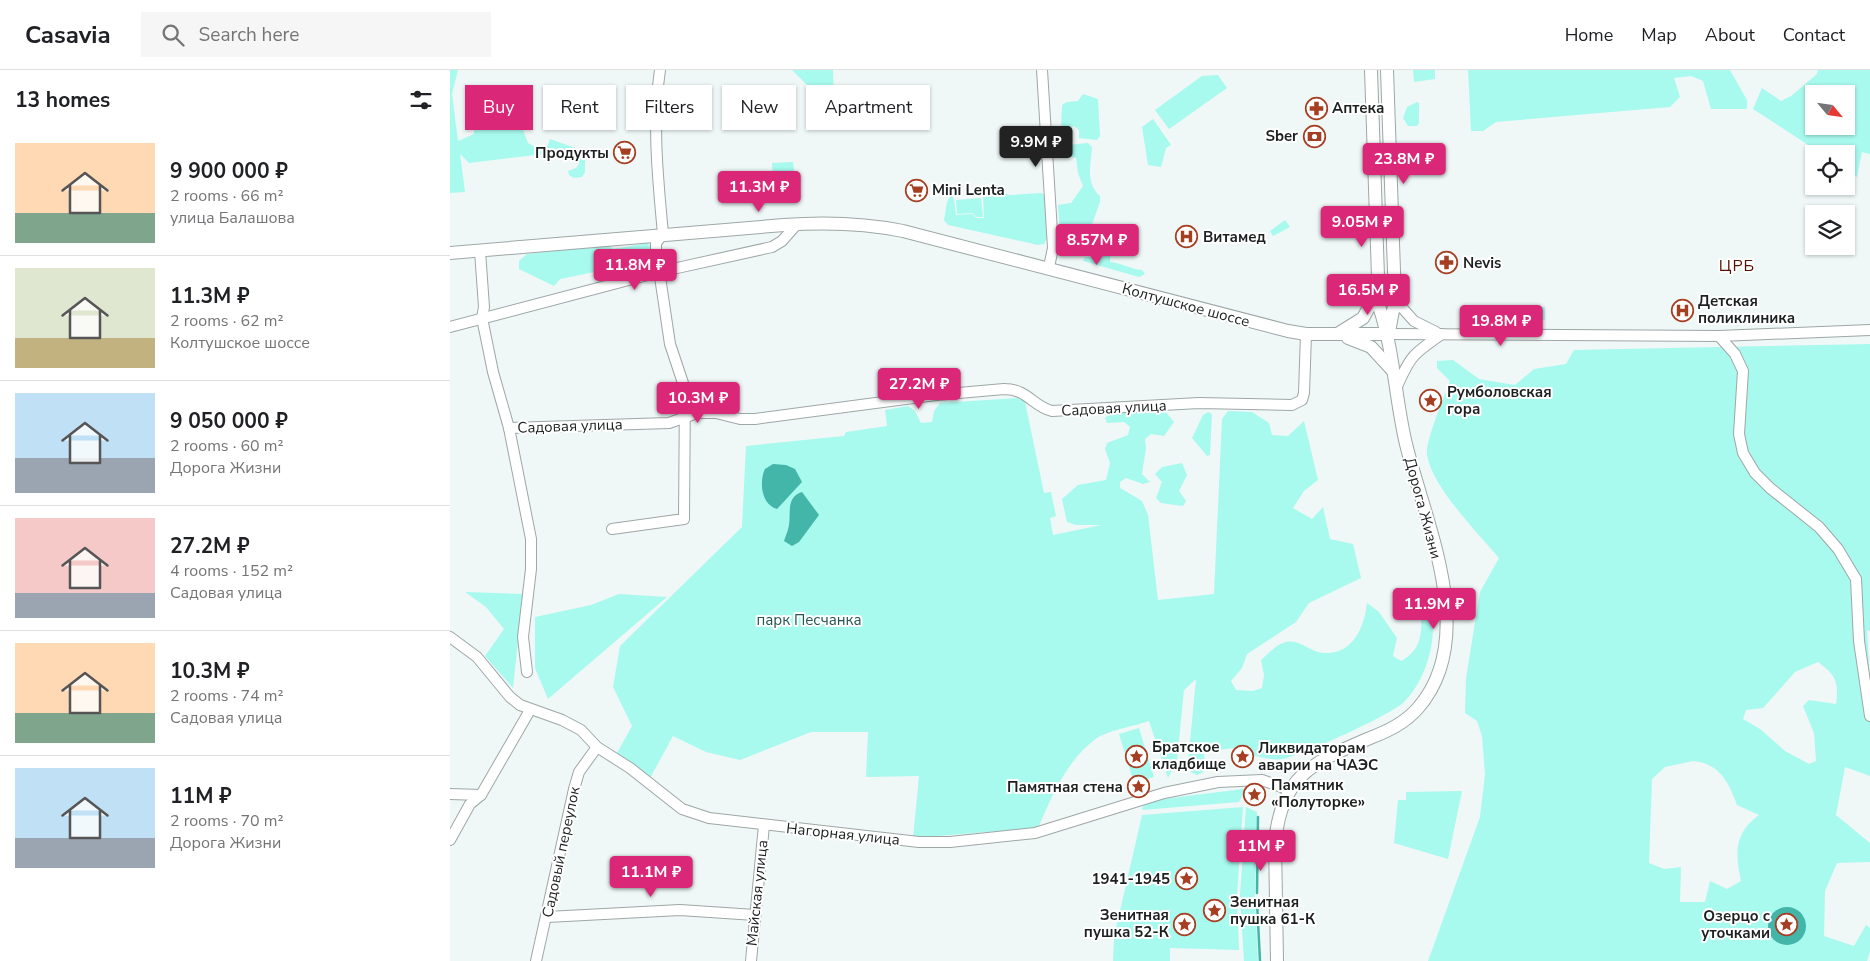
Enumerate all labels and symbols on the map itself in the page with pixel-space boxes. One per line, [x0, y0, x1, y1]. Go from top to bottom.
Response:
north arrow [1805, 85, 1855, 135]
pharmacy icon: Аптека [1304, 96, 1328, 120]
place label: Аптека [1332, 98, 1384, 118]
bank icon: Sber [1302, 124, 1326, 148]
pin: 9.9M ₽ [995, 126, 1077, 168]
place label: Sber [1266, 126, 1298, 146]
supermarket icon: Продукты [613, 141, 637, 165]
pin: 23.8M ₽ [1358, 142, 1450, 185]
place label: Продукты [535, 143, 609, 163]
pin: 11.3M ₽ [713, 170, 805, 213]
supermarket icon: Mini Lenta [904, 178, 928, 202]
place label: Mini Lenta [932, 180, 1005, 200]
pin: 9.05M ₽ [1316, 206, 1408, 248]
pin: 8.57M ₽ [1051, 224, 1143, 266]
hospital icon: Витамед [1175, 225, 1199, 249]
place label: Витамед [1203, 227, 1266, 247]
pin: 11.8M ₽ [589, 248, 681, 291]
pharmacy icon: Nevis [1435, 251, 1459, 275]
place label: Nevis [1463, 253, 1501, 273]
district label: ЦРБ [1719, 255, 1755, 277]
pin: 16.5M ₽ [1322, 274, 1414, 316]
street label: Колтушское шоссе [1120, 278, 1252, 332]
place label: Детская поликлиника [1698, 291, 1795, 328]
hospital icon: Детская поликлиника [1670, 298, 1694, 322]
pin: 19.8M ₽ [1455, 304, 1547, 347]
pin: 27.2M ₽ [873, 368, 965, 410]
pin: 10.3M ₽ [652, 382, 744, 424]
place label: Румболовская гора [1447, 382, 1552, 419]
place icon: Румболовская гора [1419, 389, 1443, 413]
street label: Садовая улица [1061, 395, 1167, 421]
street label: Садовая улица [517, 414, 623, 438]
street label: Дорога Жизни [1400, 455, 1446, 561]
pin: 11.9M ₽ [1388, 588, 1480, 630]
park label: парк Песчанка [756, 610, 862, 630]
place label: Братское кладбище [1152, 737, 1226, 774]
place label: Ликвидаторам аварии на ЧАЭС [1258, 738, 1378, 775]
place icon: Братское кладбище [1124, 744, 1148, 768]
place icon: Ликвидаторам аварии на ЧАЭС [1230, 745, 1254, 769]
place icon: Памятная стена [1127, 775, 1151, 799]
place label: Памятник «Полуторке» [1271, 775, 1365, 812]
place label: Памятная стена [1007, 777, 1123, 797]
place icon: Памятник «Полуторке» [1243, 782, 1267, 806]
street label: Садовый переулок [537, 785, 585, 919]
street label: Нагорная улица [785, 818, 901, 850]
pin: 11M ₽ [1226, 830, 1296, 872]
street label: Майская улица [741, 839, 773, 947]
pin: 11.1M ₽ [605, 856, 697, 898]
place icon: 1941-1945 [1174, 867, 1198, 891]
place label: 1941-1945 [1091, 869, 1170, 889]
place label: Зенитная пушка 61-К [1230, 892, 1316, 929]
place icon: Зенитная пушка 61-К [1202, 899, 1226, 923]
place label: Зенитная пушка 52-К [1084, 905, 1170, 942]
place label: Озерцо с уточками [1701, 906, 1770, 943]
place icon: Зенитная пушка 52-К [1173, 912, 1197, 936]
place icon: Озерцо с уточками [1774, 913, 1798, 937]

